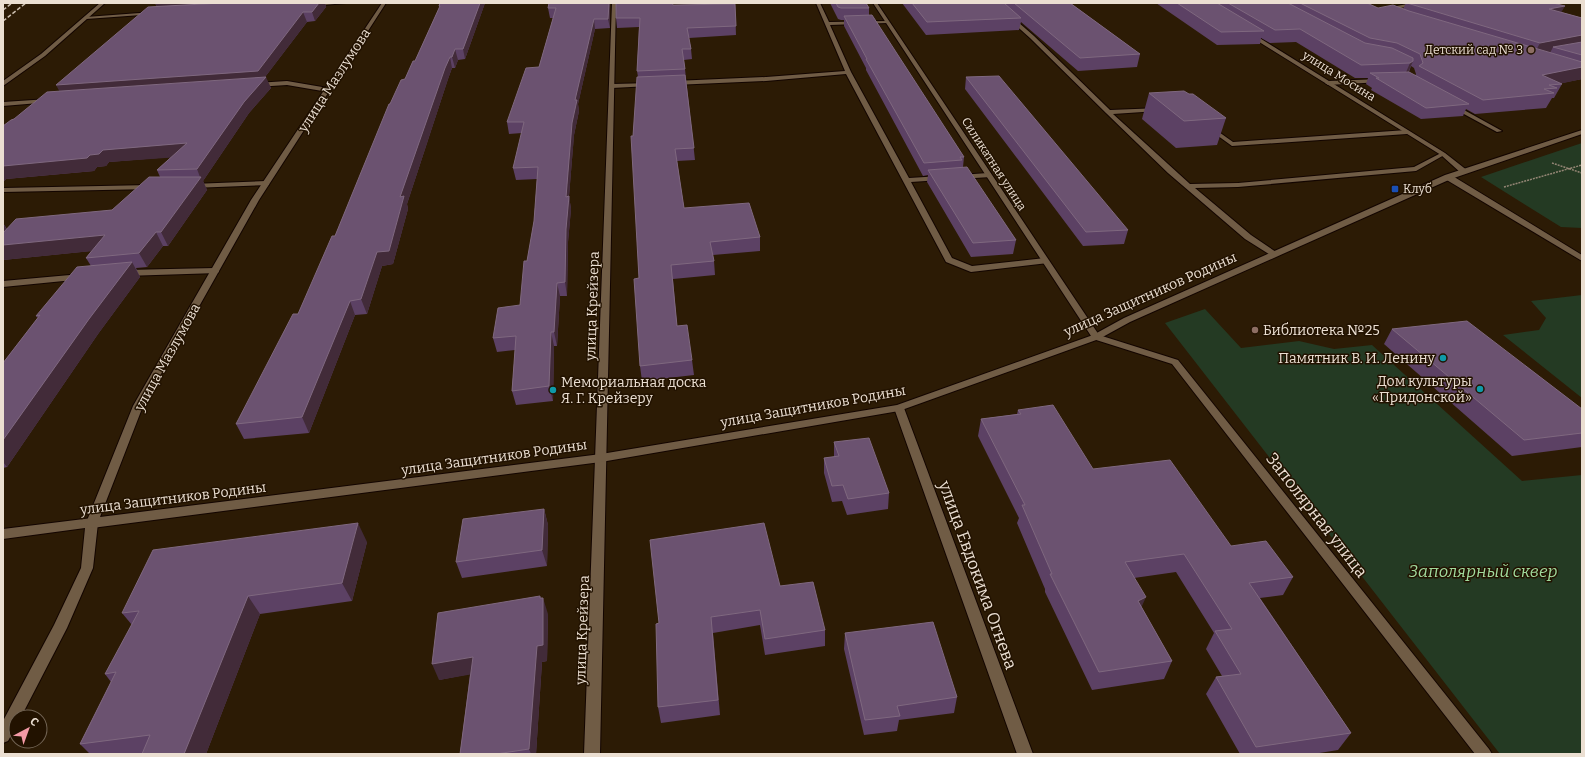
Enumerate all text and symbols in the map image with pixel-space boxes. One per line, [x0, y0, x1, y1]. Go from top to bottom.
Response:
street label: улица Мазлумова [294, 25, 374, 136]
place label: Детский сад № 3 [1425, 43, 1523, 57]
marker: Детский сад № 3 [1526, 45, 1536, 55]
street label: улица Мосина [1299, 47, 1379, 104]
street label: Силикатная улица [959, 115, 1030, 214]
place label: Клуб [1403, 182, 1432, 196]
marker: Клуб [1390, 184, 1400, 194]
street label: улица Защитников Родины [1060, 249, 1239, 341]
street label: улица Крейзера [582, 251, 603, 362]
street label: улица Мазлумова [130, 300, 204, 415]
place label: Библиотека №25 [1263, 322, 1380, 339]
marker: Библиотека №25 [1250, 325, 1260, 335]
place label: Памятник В. И. Ленину [1278, 350, 1436, 367]
marker: Памятник В. И. Ленину [1438, 353, 1448, 363]
place label: Дом культуры «Придонской» [1372, 373, 1472, 406]
place label: Мемориальная доска Я. Г. Крейзеру [561, 374, 707, 407]
street label: улица Защитников Родины [718, 382, 907, 431]
marker: Дом культуры «Придонской» [1475, 384, 1485, 394]
marker: Мемориальная доска Я. Г. Крейзеру [548, 385, 558, 395]
street label: улица Защитников Родины [399, 436, 588, 479]
street label: Заполярная улица [1261, 449, 1372, 582]
street label: улица Евдокима Огнева [933, 477, 1021, 672]
street label: улица Защитников Родины [78, 479, 267, 518]
park label: Заполярный сквер [1409, 561, 1557, 582]
street label: улица Крейзера [572, 575, 593, 686]
north arrow [8, 709, 48, 749]
text: С [27, 715, 41, 729]

